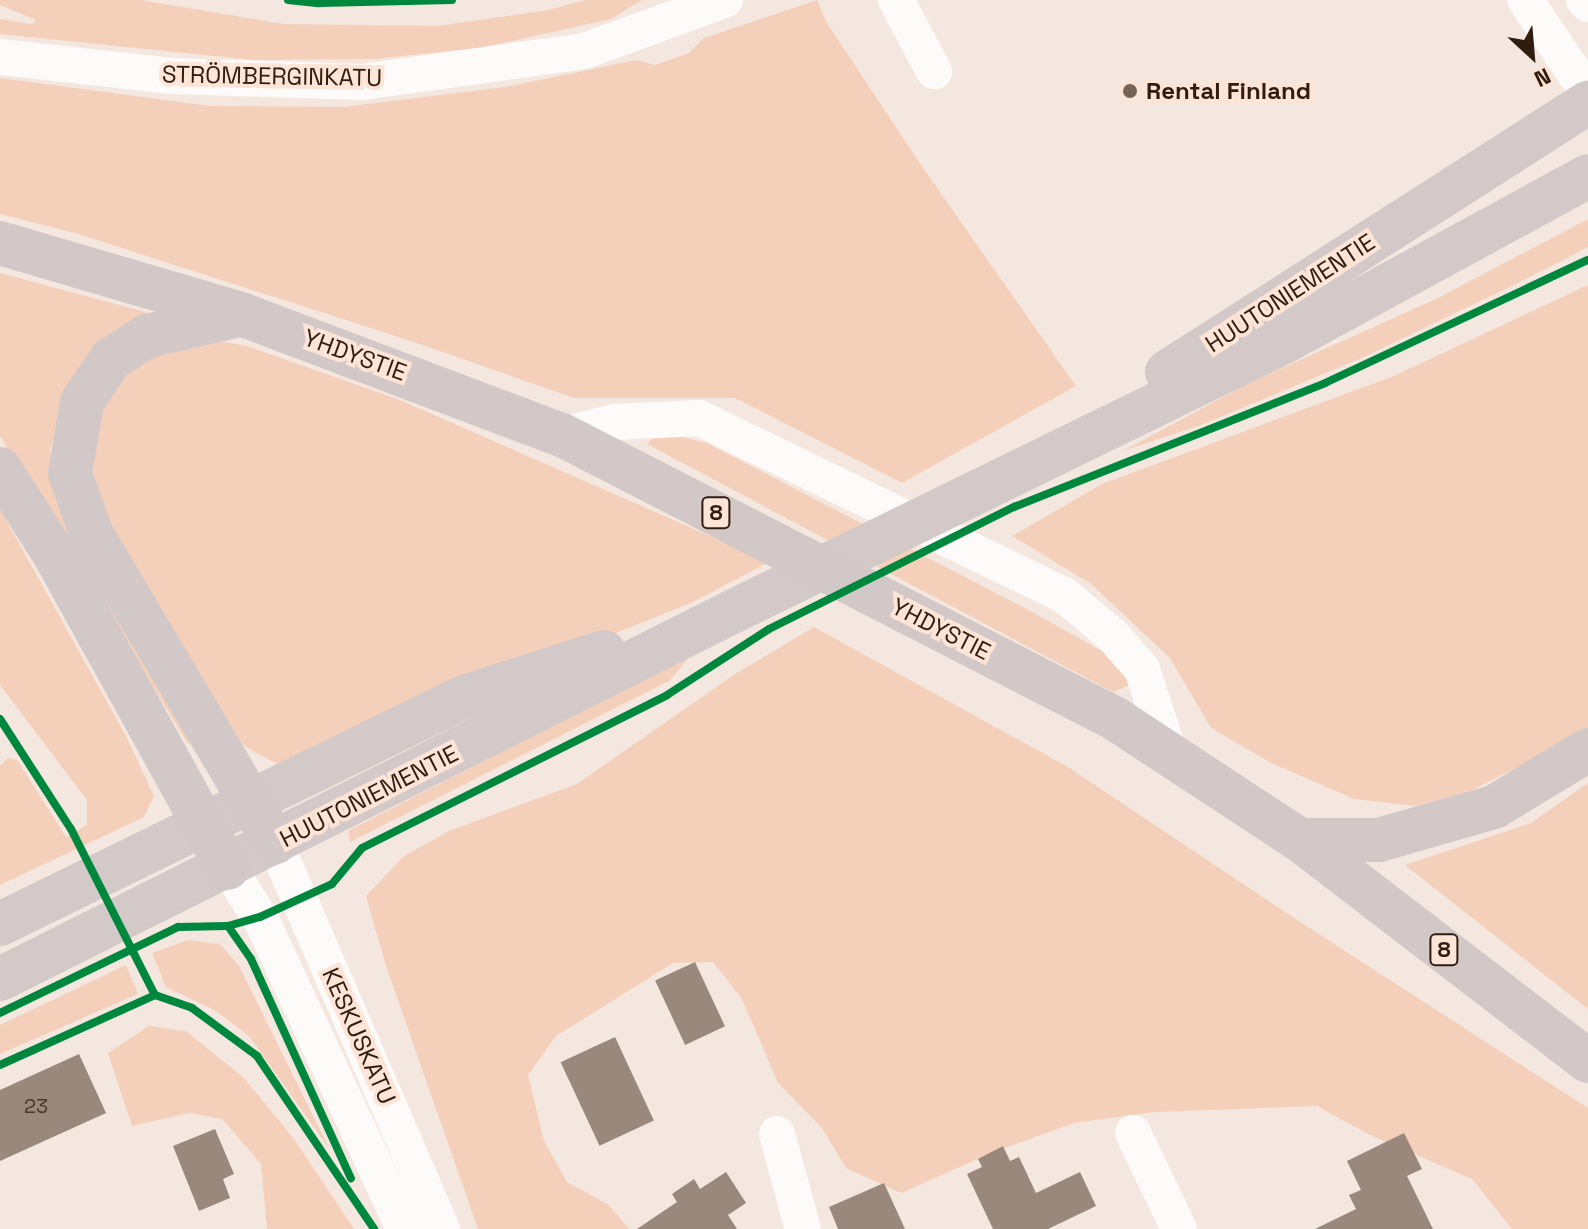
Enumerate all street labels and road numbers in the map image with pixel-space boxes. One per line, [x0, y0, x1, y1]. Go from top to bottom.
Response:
street label: STRÖMBERGINKATU [162, 60, 382, 92]
street label: HUUTONIEMENTIE [1200, 228, 1380, 358]
street label: YHDYSTIE [300, 323, 410, 387]
road number: 8 [700, 495, 732, 531]
street label: YHDYSTIE [887, 592, 995, 666]
street label: HUUTONIEMENTIE [275, 739, 463, 853]
road number: 8 [1428, 932, 1460, 968]
street label: KESKUSKATU [316, 963, 402, 1109]

